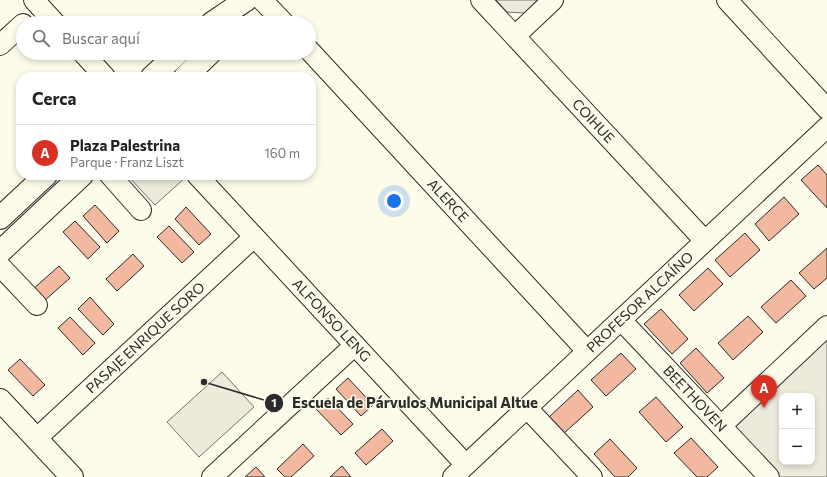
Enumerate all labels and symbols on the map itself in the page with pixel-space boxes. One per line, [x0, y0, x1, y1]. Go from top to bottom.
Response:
street label: COIHUE [569, 95, 618, 146]
street label: ALERCE [424, 175, 473, 226]
your location [384, 191, 404, 211]
street label: PROFESOR ALCAÍNO [583, 248, 697, 356]
street label: ALFONSO LENG [289, 275, 375, 365]
street label: PASAJE ENRIQUE SORO [82, 278, 208, 397]
street label: BEETHOVEN [660, 362, 731, 435]
pin: A [751, 375, 777, 408]
callout: Escuela de Párvulos Municipal Altue [264, 389, 546, 416]
text: Escuela de Párvulos Municipal Altue [292, 393, 538, 411]
text: 1 [271, 395, 277, 409]

